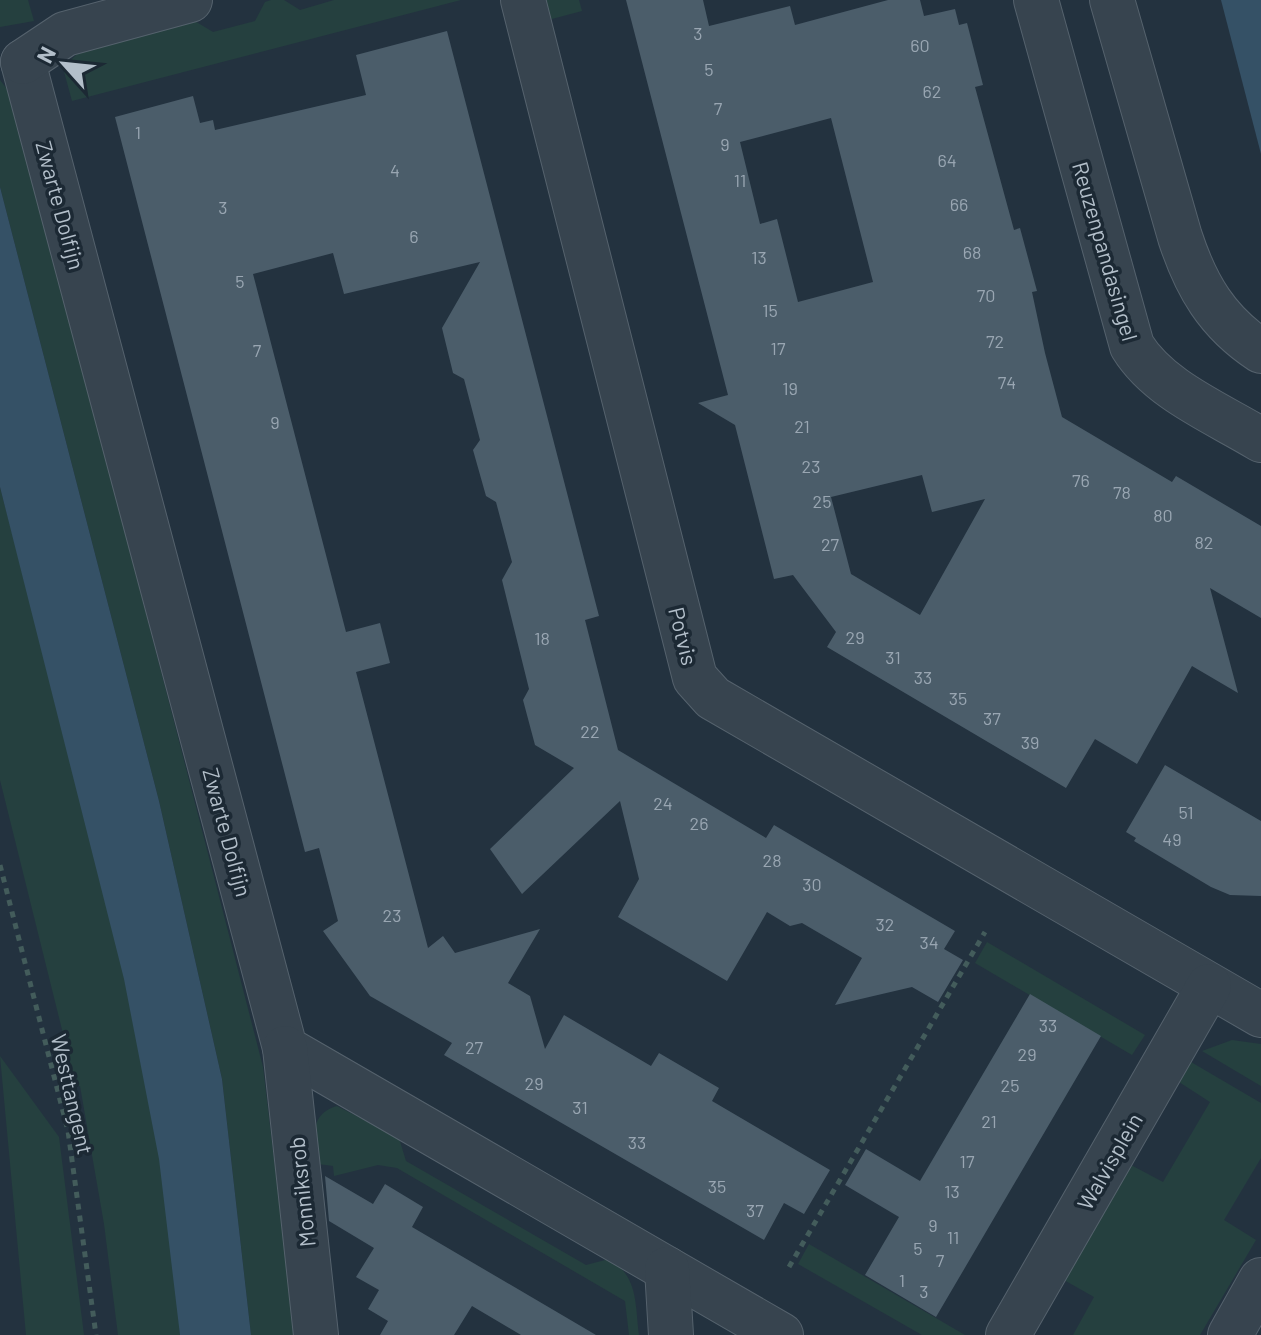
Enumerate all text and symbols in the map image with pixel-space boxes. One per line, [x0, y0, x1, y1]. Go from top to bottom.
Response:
house number: 3 [693, 22, 703, 44]
north arrow [24, 24, 104, 104]
house number: 60 [910, 34, 930, 56]
text: N [30, 42, 60, 67]
house number: 5 [704, 58, 714, 80]
house number: 62 [923, 80, 941, 102]
house number: 7 [714, 97, 723, 119]
house number: 1 [135, 121, 141, 143]
house number: 9 [720, 133, 730, 155]
street label: Zwarte Dolfijn [31, 138, 91, 272]
house number: 64 [937, 149, 957, 171]
street label: Reuzenpandasingel [1068, 158, 1144, 344]
house number: 4 [390, 159, 400, 181]
house number: 11 [734, 169, 746, 191]
house number: 66 [950, 193, 968, 215]
house number: 3 [218, 196, 228, 218]
house number: 6 [409, 225, 419, 247]
house number: 68 [963, 241, 981, 263]
house number: 13 [751, 246, 767, 268]
house number: 5 [235, 270, 245, 292]
house number: 70 [977, 284, 995, 306]
house number: 15 [762, 299, 778, 321]
house number: 72 [986, 330, 1004, 352]
house number: 17 [771, 337, 786, 359]
house number: 7 [253, 339, 262, 361]
house number: 74 [998, 371, 1016, 393]
house number: 19 [782, 377, 798, 399]
house number: 9 [270, 411, 280, 433]
house number: 21 [794, 415, 810, 437]
house number: 23 [802, 455, 820, 477]
house number: 76 [1072, 469, 1090, 491]
house number: 78 [1113, 481, 1131, 503]
house number: 25 [813, 490, 831, 512]
house number: 80 [1153, 504, 1173, 526]
house number: 82 [1194, 531, 1214, 553]
house number: 27 [821, 533, 840, 555]
street label: Potvis [664, 604, 704, 668]
house number: 29 [845, 626, 865, 648]
house number: 18 [534, 627, 550, 649]
house number: 31 [885, 646, 901, 668]
house number: 33 [914, 666, 932, 688]
house number: 35 [949, 687, 967, 709]
house number: 37 [983, 707, 1001, 729]
house number: 22 [580, 720, 600, 742]
house number: 39 [1021, 731, 1039, 753]
street label: Zwarte Dolfijn [198, 765, 258, 899]
house number: 24 [653, 792, 673, 814]
house number: 51 [1178, 801, 1194, 823]
house number: 26 [690, 812, 708, 834]
house number: 49 [1162, 828, 1182, 850]
house number: 28 [762, 849, 782, 871]
house number: 30 [802, 873, 822, 895]
house number: 23 [383, 904, 401, 926]
house number: 32 [876, 913, 894, 935]
house number: 34 [919, 931, 939, 953]
house number: 33 [1039, 1014, 1057, 1036]
street label: Westtangent [47, 1031, 99, 1157]
house number: 27 [465, 1036, 484, 1058]
house number: 29 [1017, 1043, 1037, 1065]
house number: 29 [524, 1072, 544, 1094]
house number: 25 [1001, 1074, 1019, 1096]
house number: 31 [572, 1096, 588, 1118]
street label: Walvisplein [1071, 1108, 1147, 1214]
house number: 21 [981, 1110, 997, 1132]
house number: 33 [628, 1131, 646, 1153]
street label: Monniksrob [282, 1136, 320, 1248]
house number: 17 [960, 1150, 975, 1172]
house number: 35 [708, 1175, 726, 1197]
house number: 13 [944, 1180, 960, 1202]
house number: 37 [746, 1199, 764, 1221]
house number: 9 [928, 1214, 938, 1236]
house number: 11 [947, 1226, 959, 1248]
house number: 5 [913, 1237, 923, 1259]
house number: 7 [936, 1249, 945, 1271]
house number: 1 [899, 1269, 905, 1291]
house number: 3 [919, 1280, 929, 1302]

